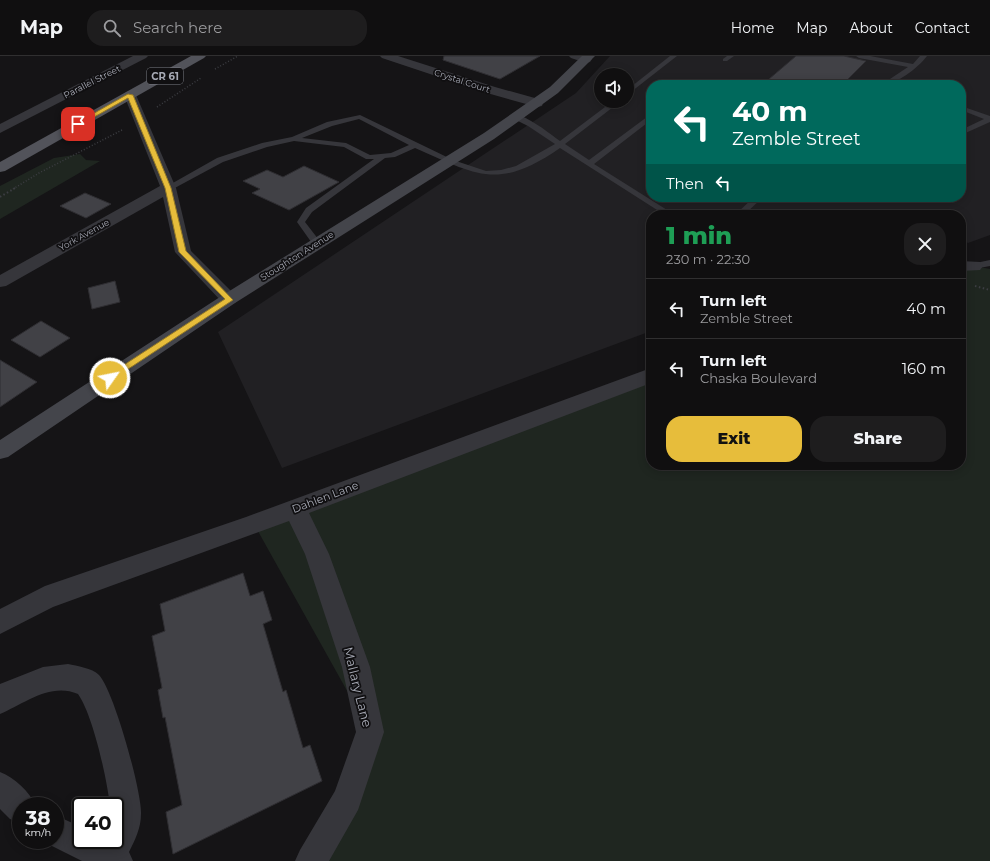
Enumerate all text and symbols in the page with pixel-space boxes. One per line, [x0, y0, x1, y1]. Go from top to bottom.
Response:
search box [87, 10, 367, 46]
text: Map [20, 16, 63, 39]
icon: search [101, 17, 123, 39]
text: Search here [133, 18, 222, 37]
text: Home [731, 19, 774, 37]
text: Map [796, 19, 827, 37]
text: About [849, 19, 893, 37]
text: Contact [915, 19, 970, 37]
street label: Parallel Street [61, 62, 122, 101]
street label: Crystal Court [433, 66, 492, 95]
road number: CR 61 [147, 68, 183, 84]
map controls [594, 68, 634, 108]
button: sound [594, 68, 634, 108]
text: 40 m [732, 94, 808, 128]
icon: left [666, 96, 718, 148]
pin [61, 107, 95, 141]
icon: arrive [67, 113, 89, 135]
text: Zemble Street [732, 128, 860, 150]
icon: left [712, 172, 734, 194]
text: Then [666, 174, 704, 193]
street label: York Avenue [57, 216, 111, 253]
text: 1 min [666, 221, 732, 250]
button: close [904, 223, 946, 265]
street label: Stoughton Avenue [258, 228, 336, 283]
text: 230 m · 22:30 [666, 251, 750, 267]
text: Turn left [700, 291, 767, 310]
icon: left [666, 298, 688, 320]
text: 40 m [906, 299, 946, 318]
text: Zemble Street [700, 310, 793, 326]
text: Turn left [700, 351, 767, 370]
position arrow [89, 357, 131, 399]
icon: left [666, 358, 688, 380]
text: 160 m [902, 359, 946, 378]
text: Chaska Boulevard [700, 370, 817, 386]
button: Exit [666, 416, 802, 462]
button: Share [810, 416, 946, 462]
street label: Dahlen Lane [290, 478, 361, 516]
street label: Mallary Lane [340, 645, 376, 729]
speed limit sign: 40 [72, 797, 124, 849]
text: 38 [25, 806, 51, 830]
text: km/h [25, 826, 51, 839]

